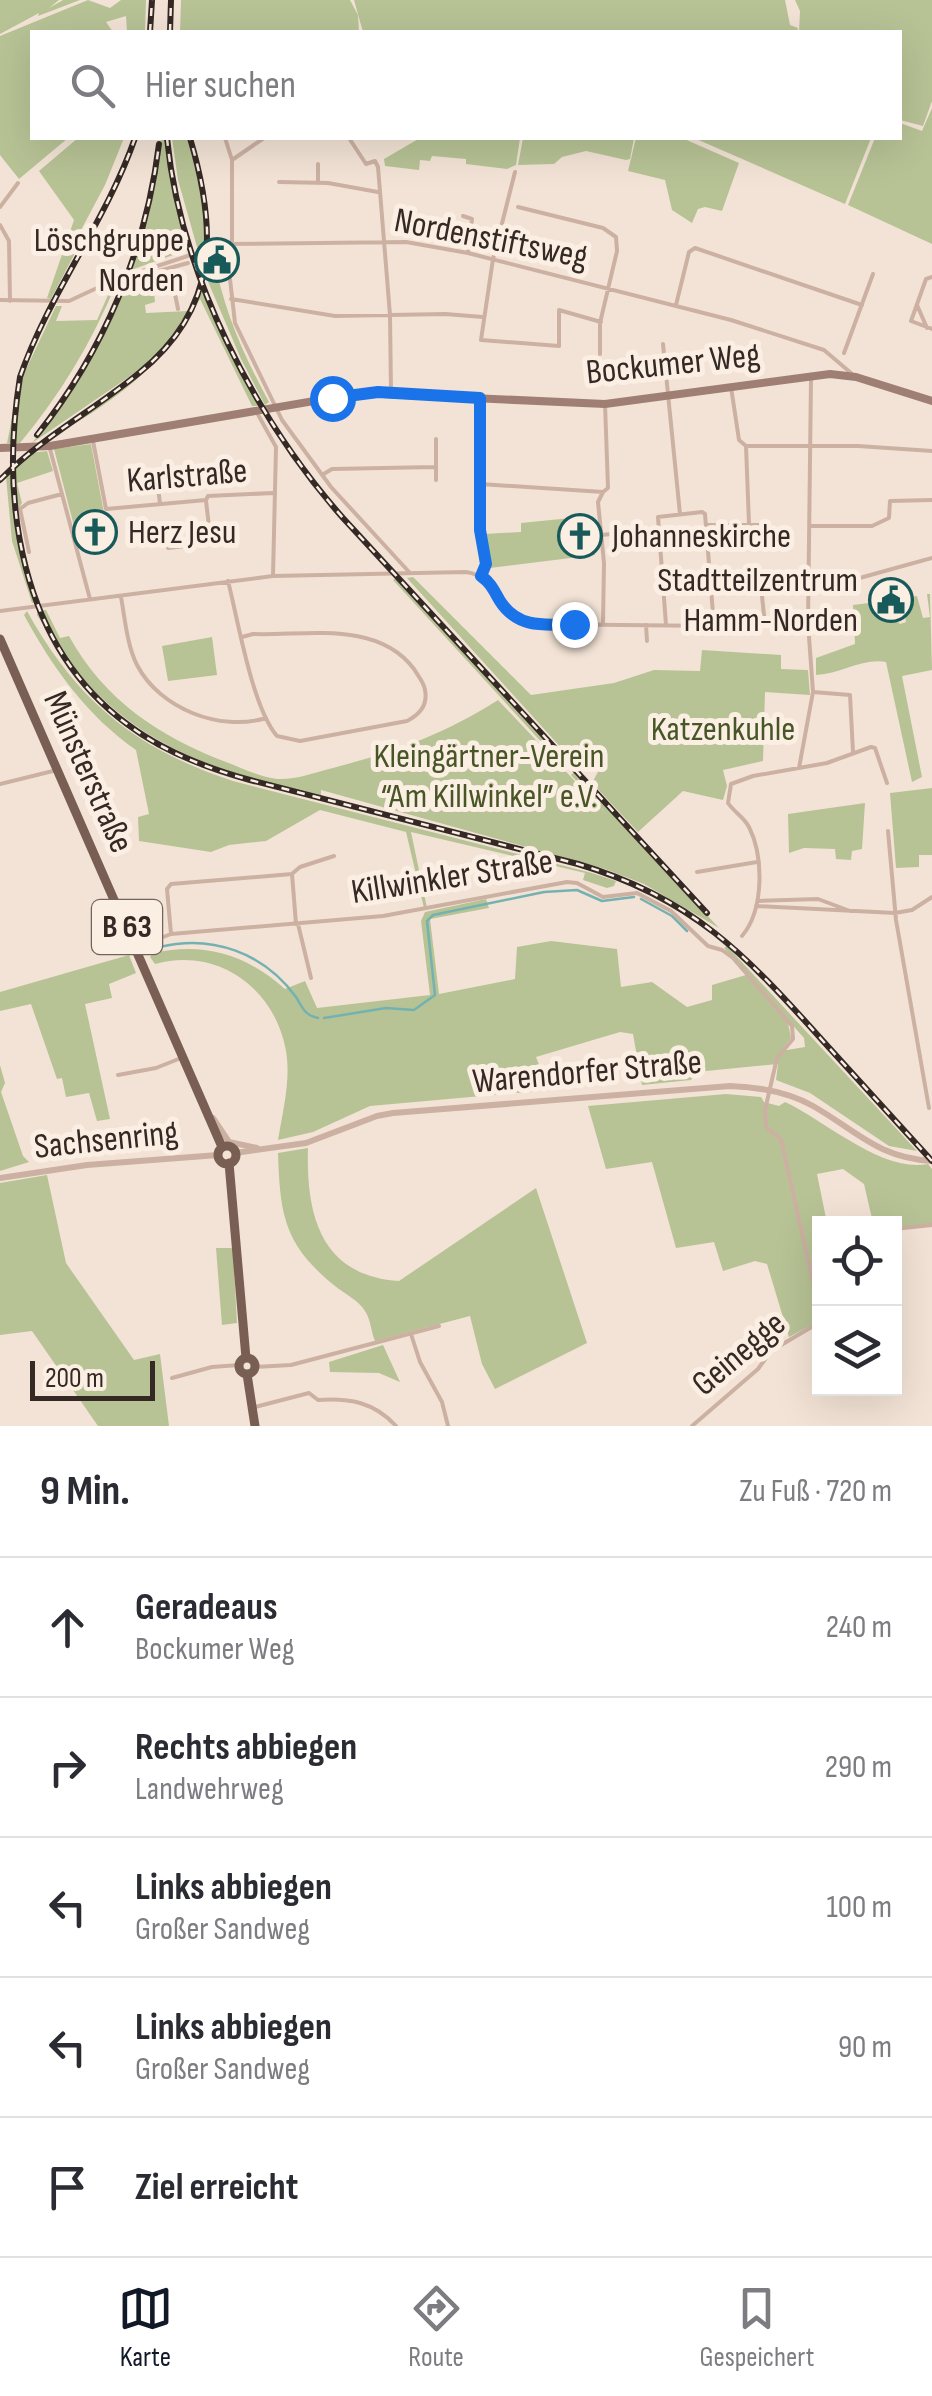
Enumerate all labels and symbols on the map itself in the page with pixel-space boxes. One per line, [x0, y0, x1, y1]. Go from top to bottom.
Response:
street label: Nordenstiftsweg [391, 199, 591, 279]
place label: Löschgruppe Norden [34, 219, 184, 302]
public building icon: Löschgruppe Norden [194, 237, 240, 283]
street label: Bockumer Weg [584, 333, 762, 395]
route start [310, 376, 356, 422]
street label: Karlstraße [125, 449, 249, 503]
church icon: Herz Jesu [72, 509, 118, 555]
place label: Herz Jesu [128, 511, 237, 554]
church icon: Johanneskirche [557, 513, 603, 559]
place label: Johanneskirche [611, 515, 791, 558]
place label: Stadtteilzentrum Hamm-Norden [657, 559, 858, 642]
public building icon: Stadtteilzentrum Hamm-Norden [868, 577, 914, 623]
route end [552, 602, 598, 648]
street label: Münsterstraße [33, 685, 143, 859]
park label: Katzenkuhle [651, 708, 795, 751]
park label: Kleingärtner-Verein “Am Killwinkel” e.V. [374, 735, 604, 818]
street label: Killwinkler Straße [348, 840, 556, 914]
road number: B 63 [92, 900, 162, 954]
street label: Warendorfer Straße [471, 1041, 703, 1103]
street label: Sachsenring [32, 1111, 180, 1169]
street label: Geinegge [683, 1302, 795, 1406]
scale bar [30, 1356, 155, 1400]

